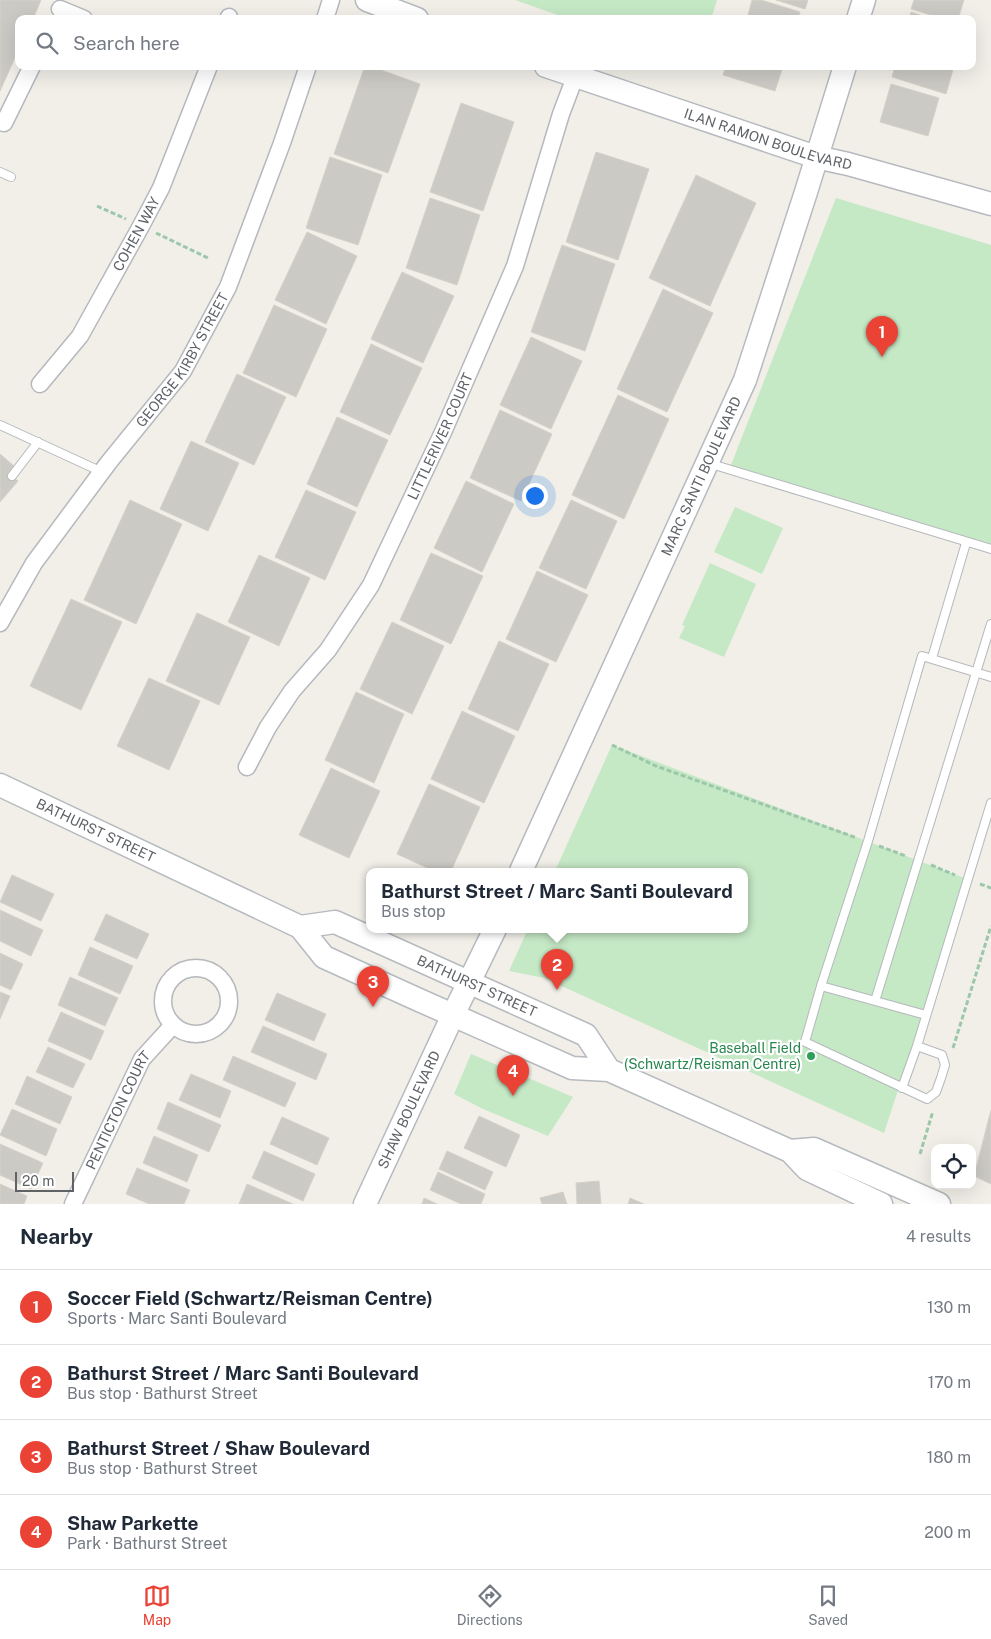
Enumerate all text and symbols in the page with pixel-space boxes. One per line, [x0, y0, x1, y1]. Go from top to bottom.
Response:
search box [15, 15, 976, 70]
icon: search [33, 29, 61, 57]
text: Search here [73, 32, 180, 54]
street label: ILAN RAMON BOULEVARD [682, 105, 854, 173]
street label: COHEN WAY [110, 194, 163, 274]
street label: GEORGE KIRBY STREET [133, 290, 231, 430]
pin: 1 [866, 316, 898, 357]
street label: LITTLERIVER COURT [404, 370, 476, 502]
street label: MARC SANTI BOULEVARD [658, 394, 744, 558]
your location [522, 483, 548, 509]
street label: BATHURST STREET [34, 795, 158, 865]
popup [366, 868, 748, 933]
text: Bathurst Street / Marc Santi Boulevard [381, 880, 733, 902]
text: Bus stop [381, 902, 446, 921]
pin: 2 [541, 949, 573, 990]
street label: BATHURST STREET [414, 952, 539, 1020]
pin: 3 [357, 966, 389, 1007]
place label: Baseball Field (Schwartz/Reisman Centre) [624, 1040, 801, 1072]
street label: PENTICTON COURT [83, 1048, 153, 1172]
street label: SHAW BOULEVARD [375, 1048, 443, 1171]
marker: Baseball Field (Schwartz/Reisman Centre) [805, 1050, 817, 1062]
pin: 4 [497, 1055, 529, 1096]
map controls [931, 1144, 976, 1189]
button: locate [931, 1144, 976, 1189]
scale bar [15, 1169, 74, 1192]
text: 20 m [22, 1173, 54, 1189]
text: Nearby [20, 1224, 93, 1249]
text: 4 results [906, 1227, 971, 1246]
text: Soccer Field (Schwartz/Reisman Centre) [67, 1287, 433, 1309]
text: 1 [33, 1298, 39, 1317]
text: 130 m [927, 1298, 971, 1317]
text: Sports · Marc Santi Boulevard [67, 1309, 287, 1328]
text: Bathurst Street / Marc Santi Boulevard [67, 1362, 419, 1384]
text: 2 [31, 1373, 41, 1392]
text: 170 m [928, 1373, 971, 1392]
text: Bus stop · Bathurst Street [67, 1384, 258, 1403]
text: Bathurst Street / Shaw Boulevard [67, 1437, 370, 1459]
text: 3 [31, 1448, 41, 1467]
text: 180 m [927, 1448, 971, 1467]
text: Bus stop · Bathurst Street [67, 1459, 258, 1478]
text: Shaw Parkette [67, 1512, 199, 1534]
text: 4 [31, 1523, 41, 1542]
text: 200 m [924, 1523, 971, 1542]
text: Park · Bathurst Street [67, 1534, 228, 1553]
tab: Map [143, 1582, 171, 1628]
tab: Directions [457, 1582, 523, 1628]
tab: Saved [808, 1582, 848, 1628]

